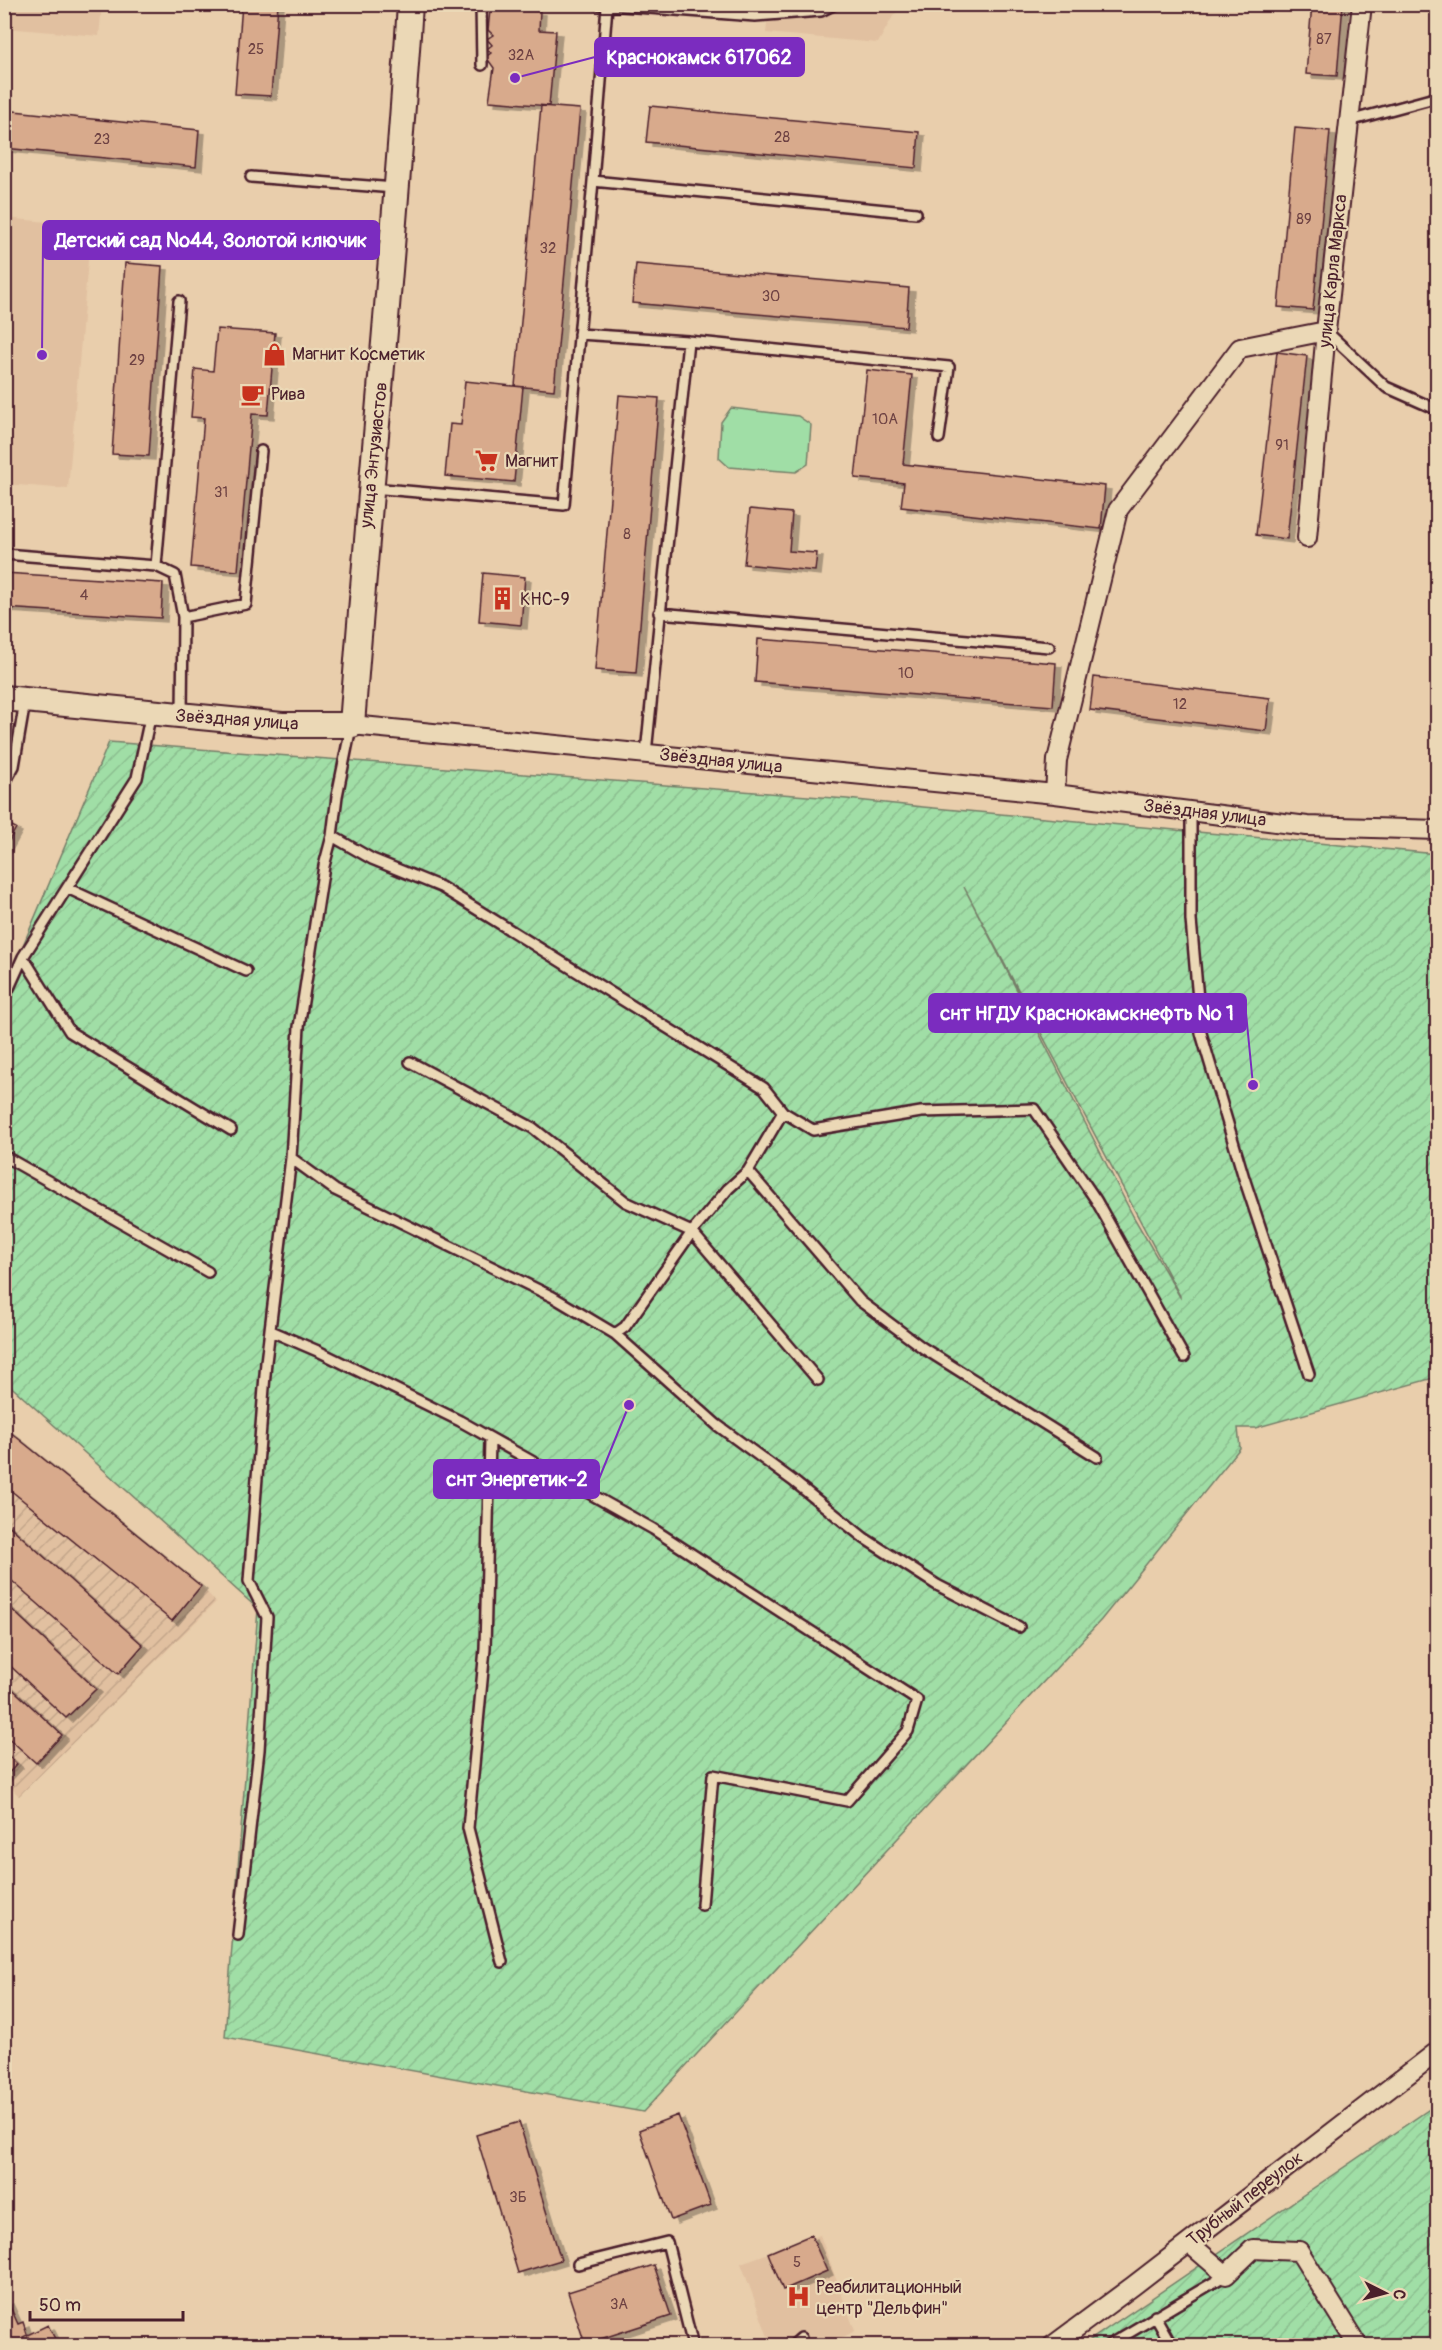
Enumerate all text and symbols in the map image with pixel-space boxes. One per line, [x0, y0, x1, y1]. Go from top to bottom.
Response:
house number: 87 [1316, 30, 1332, 49]
callout: Краснокамск 617062 [595, 38, 804, 76]
house number: 25 [248, 40, 264, 59]
text: Краснокамск 617062 [606, 45, 792, 70]
house number: 32А [508, 46, 535, 65]
house number: 28 [774, 128, 790, 147]
house number: 23 [94, 130, 110, 149]
street label: улица Карла Маркса [1313, 193, 1353, 350]
house number: 89 [1296, 210, 1312, 229]
callout: Детский сад №44, Золотой ключик [43, 221, 379, 259]
text: Детский сад №44, Золотой ключик [54, 228, 367, 253]
house number: 32 [540, 239, 556, 258]
house number: 30 [762, 287, 780, 306]
shop icon: Магнит Косметик [261, 341, 287, 367]
place label: Магнит Косметик [292, 343, 426, 366]
house number: 29 [129, 351, 145, 370]
cafe icon: Рива [240, 381, 266, 407]
street label: улица Энтузиастов [355, 381, 393, 530]
place label: Рива [271, 383, 305, 406]
house number: 10А [872, 410, 898, 429]
house number: 91 [1275, 436, 1289, 455]
supermarket icon: Магнит [474, 448, 500, 474]
place label: Магнит [505, 450, 558, 473]
house number: 31 [214, 483, 228, 502]
house number: 8 [623, 525, 631, 544]
house number: 4 [80, 586, 89, 605]
building icon: КНС-9 [489, 586, 515, 612]
place label: КНС-9 [520, 588, 570, 611]
house number: 10 [898, 664, 914, 683]
house number: 12 [1173, 695, 1187, 714]
street label: Звёздная улица [175, 704, 299, 736]
street label: Звёздная улица [658, 743, 784, 779]
street label: Звёздная улица [1142, 794, 1268, 832]
callout: снт НГДУ Краснокамскнефть № 1 [929, 994, 1246, 1032]
text: снт НГДУ Краснокамскнефть № 1 [939, 1001, 1234, 1026]
callout: снт Энергетик-2 [434, 1460, 599, 1498]
text: снт Энергетик-2 [445, 1467, 588, 1492]
street label: Трубный переулок [1182, 2146, 1308, 2252]
house number: 3Б [509, 2188, 527, 2207]
house number: 5 [793, 2253, 801, 2272]
north arrow [1355, 2263, 1415, 2323]
place label: Реабилитационный центр "Дельфин" [816, 2276, 962, 2320]
scale bar [30, 2284, 183, 2322]
hospital icon: Реабилитационный центр "Дельфин" [785, 2284, 811, 2310]
text: С [1388, 2289, 1409, 2301]
text: 50 m [39, 2294, 81, 2317]
house number: 3А [610, 2295, 628, 2314]

